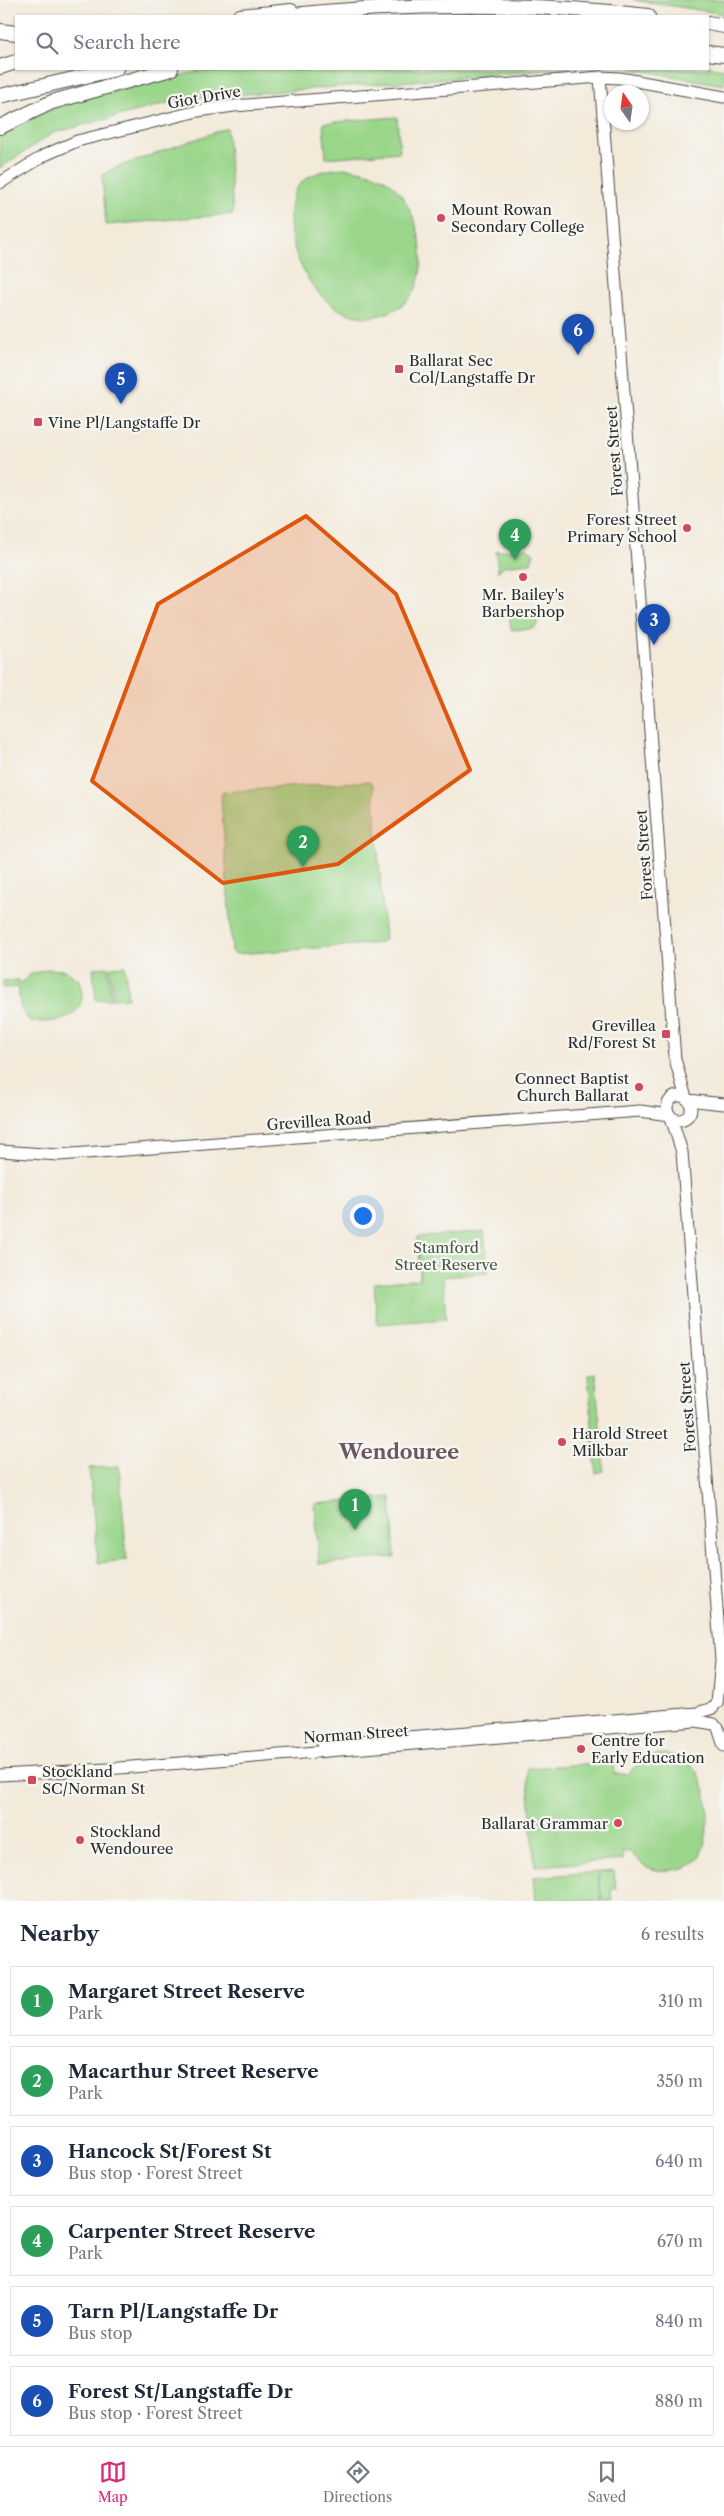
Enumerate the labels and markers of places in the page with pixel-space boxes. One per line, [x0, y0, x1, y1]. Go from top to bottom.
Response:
place label: Mount Rowan Secondary College [451, 200, 584, 236]
marker: Mount Rowan Secondary College [435, 212, 447, 224]
pin: 6 [562, 314, 594, 355]
place label: Ballarat Sec Col/Langstaffe Dr [409, 351, 536, 387]
pin: 5 [105, 363, 137, 404]
marker: Ballarat Sec Col/Langstaffe Dr [393, 363, 405, 375]
place label: Vine Pl/Langstaffe Dr [47, 413, 201, 432]
marker: Vine Pl/Langstaffe Dr [32, 416, 44, 428]
place label: Forest Street Primary School [567, 510, 678, 546]
pin: 4 [499, 519, 531, 560]
marker: Forest Street Primary School [681, 522, 693, 534]
marker: Mr. Bailey's Barbershop [517, 571, 529, 583]
place label: Mr. Bailey's Barbershop [482, 585, 564, 621]
pin: 3 [638, 604, 670, 645]
pin: 2 [287, 826, 319, 867]
place label: Grevillea Rd/Forest St [568, 1016, 657, 1052]
marker: Grevillea Rd/Forest St [660, 1028, 672, 1040]
place label: Connect Baptist Church Ballarat [515, 1069, 630, 1105]
marker: Connect Baptist Church Ballarat [633, 1081, 645, 1093]
place label: Harold Street Milkbar [572, 1424, 669, 1460]
marker: Harold Street Milkbar [556, 1436, 568, 1448]
pin: 1 [339, 1489, 371, 1530]
place label: Centre for Early Education [591, 1731, 705, 1767]
marker: Centre for Early Education [575, 1743, 587, 1755]
place label: Stockland SC/Norman St [42, 1762, 146, 1798]
marker: Stockland SC/Norman St [26, 1774, 38, 1786]
place label: Ballarat Grammar [481, 1814, 609, 1833]
marker: Ballarat Grammar [612, 1817, 624, 1829]
place label: Stockland Wendouree [89, 1822, 173, 1858]
marker: Stockland Wendouree [74, 1834, 86, 1846]

